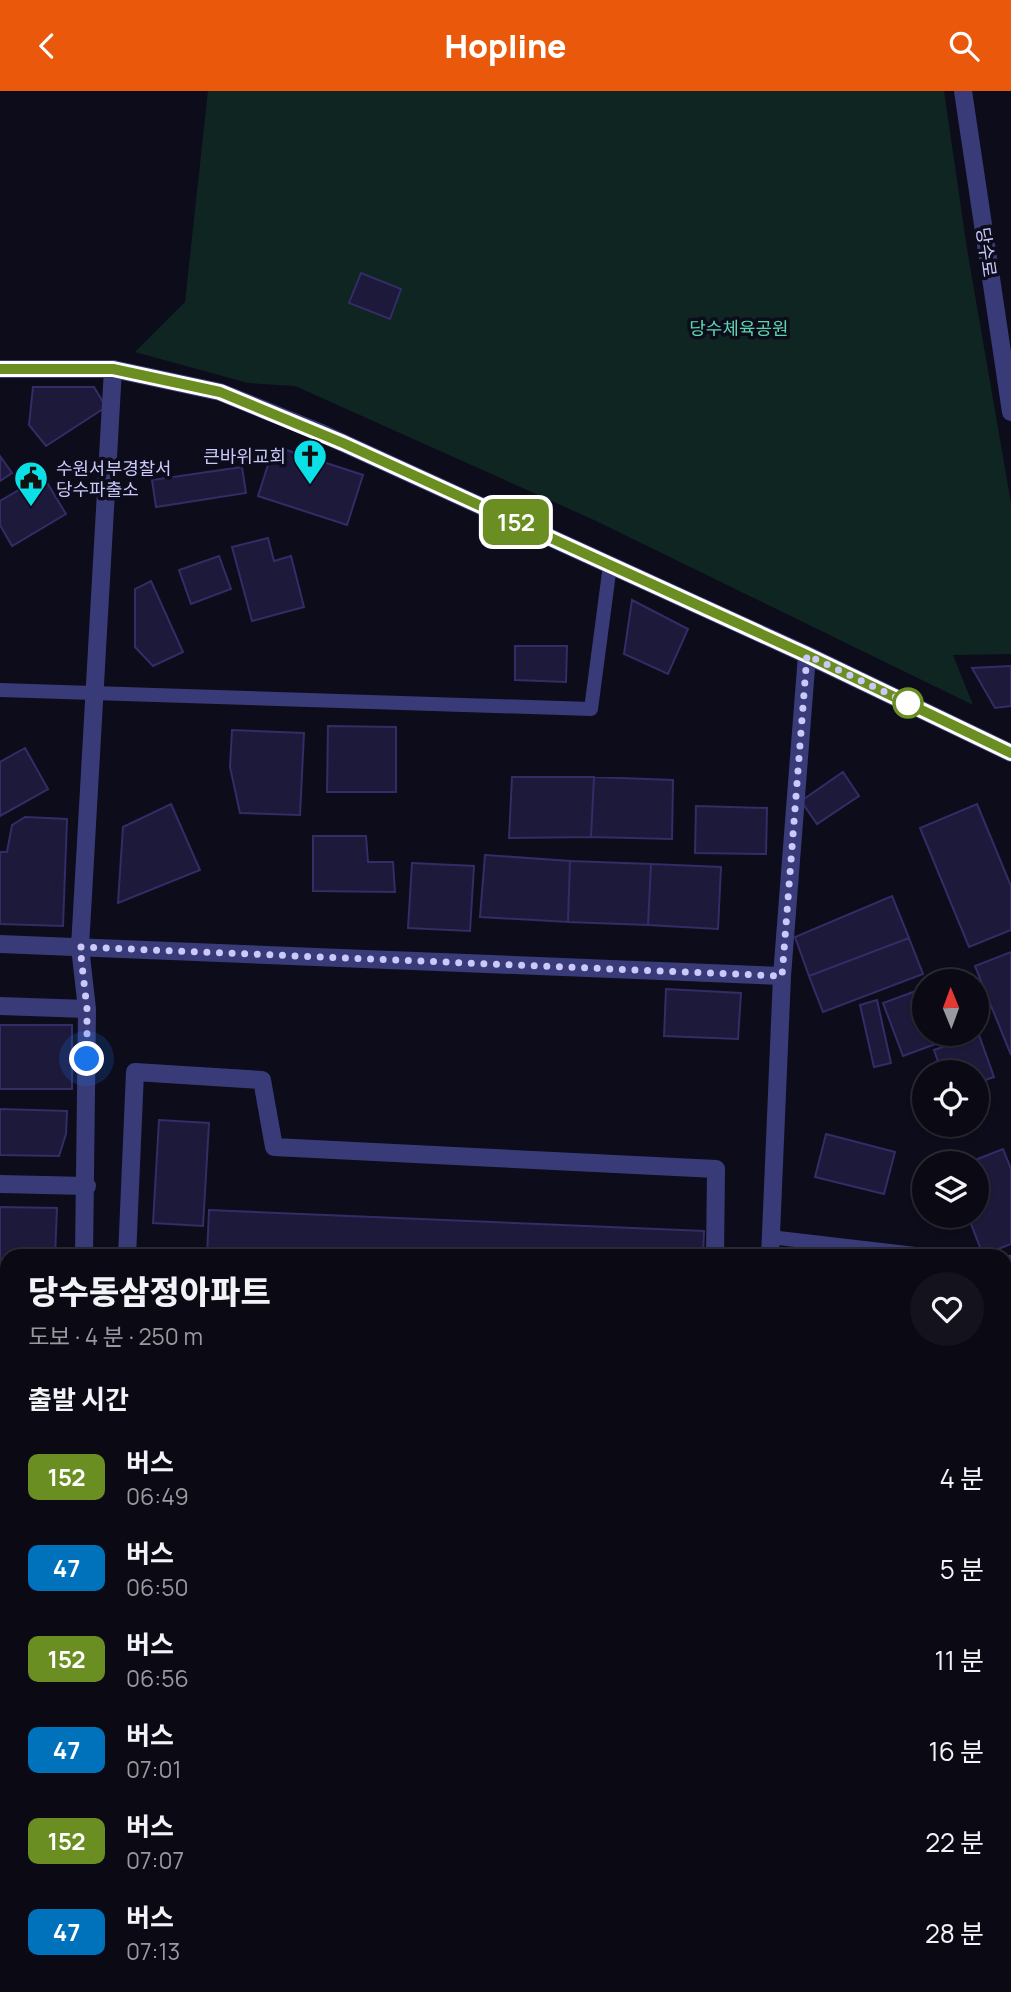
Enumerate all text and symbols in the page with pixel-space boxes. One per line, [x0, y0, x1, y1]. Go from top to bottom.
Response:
text: Hopline [445, 24, 566, 68]
icon: back [28, 27, 66, 65]
icon: search [945, 27, 983, 65]
street label: 당수로 [972, 226, 1002, 278]
park label: 당수체육공원 [689, 316, 789, 340]
church icon: 큰바위교회 [291, 437, 329, 486]
place label: 큰바위교회 [203, 444, 286, 468]
place label: 수원서부경찰서 당수파출소 [56, 456, 172, 501]
public building icon: 수원서부경찰서 당수파출소 [12, 459, 50, 508]
line badge: 152 [476, 499, 556, 545]
text: 152 [497, 505, 535, 538]
unlabelled marker [893, 688, 923, 718]
north arrow [912, 969, 989, 1047]
map controls [912, 969, 989, 1228]
your location [69, 1041, 104, 1076]
button: locate [912, 1060, 989, 1137]
button: layers [912, 1151, 989, 1228]
text: 당수동삼정아파트 [28, 1269, 271, 1314]
button: heart [910, 1272, 984, 1346]
text: 도보 · 4 분 · 250 m [28, 1320, 203, 1352]
text: 출발 시간 [28, 1381, 129, 1417]
text: 버스 [126, 1444, 174, 1480]
text: 152 [47, 1460, 86, 1493]
text: 4 분 [940, 1460, 984, 1496]
text: 06:49 [126, 1480, 189, 1512]
text: 버스 [126, 1535, 174, 1571]
text: 47 [53, 1551, 80, 1584]
text: 5 분 [940, 1551, 984, 1587]
text: 06:50 [126, 1571, 189, 1603]
text: 버스 [126, 1626, 174, 1662]
text: 152 [47, 1642, 86, 1675]
text: 11 분 [935, 1642, 984, 1678]
text: 06:56 [126, 1662, 189, 1694]
text: 버스 [126, 1717, 174, 1753]
text: 47 [53, 1733, 80, 1766]
text: 16 분 [929, 1733, 984, 1769]
text: 07:01 [126, 1753, 181, 1785]
text: 버스 [126, 1808, 174, 1844]
text: 152 [47, 1824, 86, 1857]
text: 22 분 [925, 1824, 984, 1860]
text: 07:07 [126, 1844, 184, 1876]
text: 버스 [126, 1899, 174, 1935]
text: 47 [53, 1915, 80, 1948]
text: 28 분 [925, 1915, 984, 1951]
text: 07:13 [126, 1935, 180, 1967]

